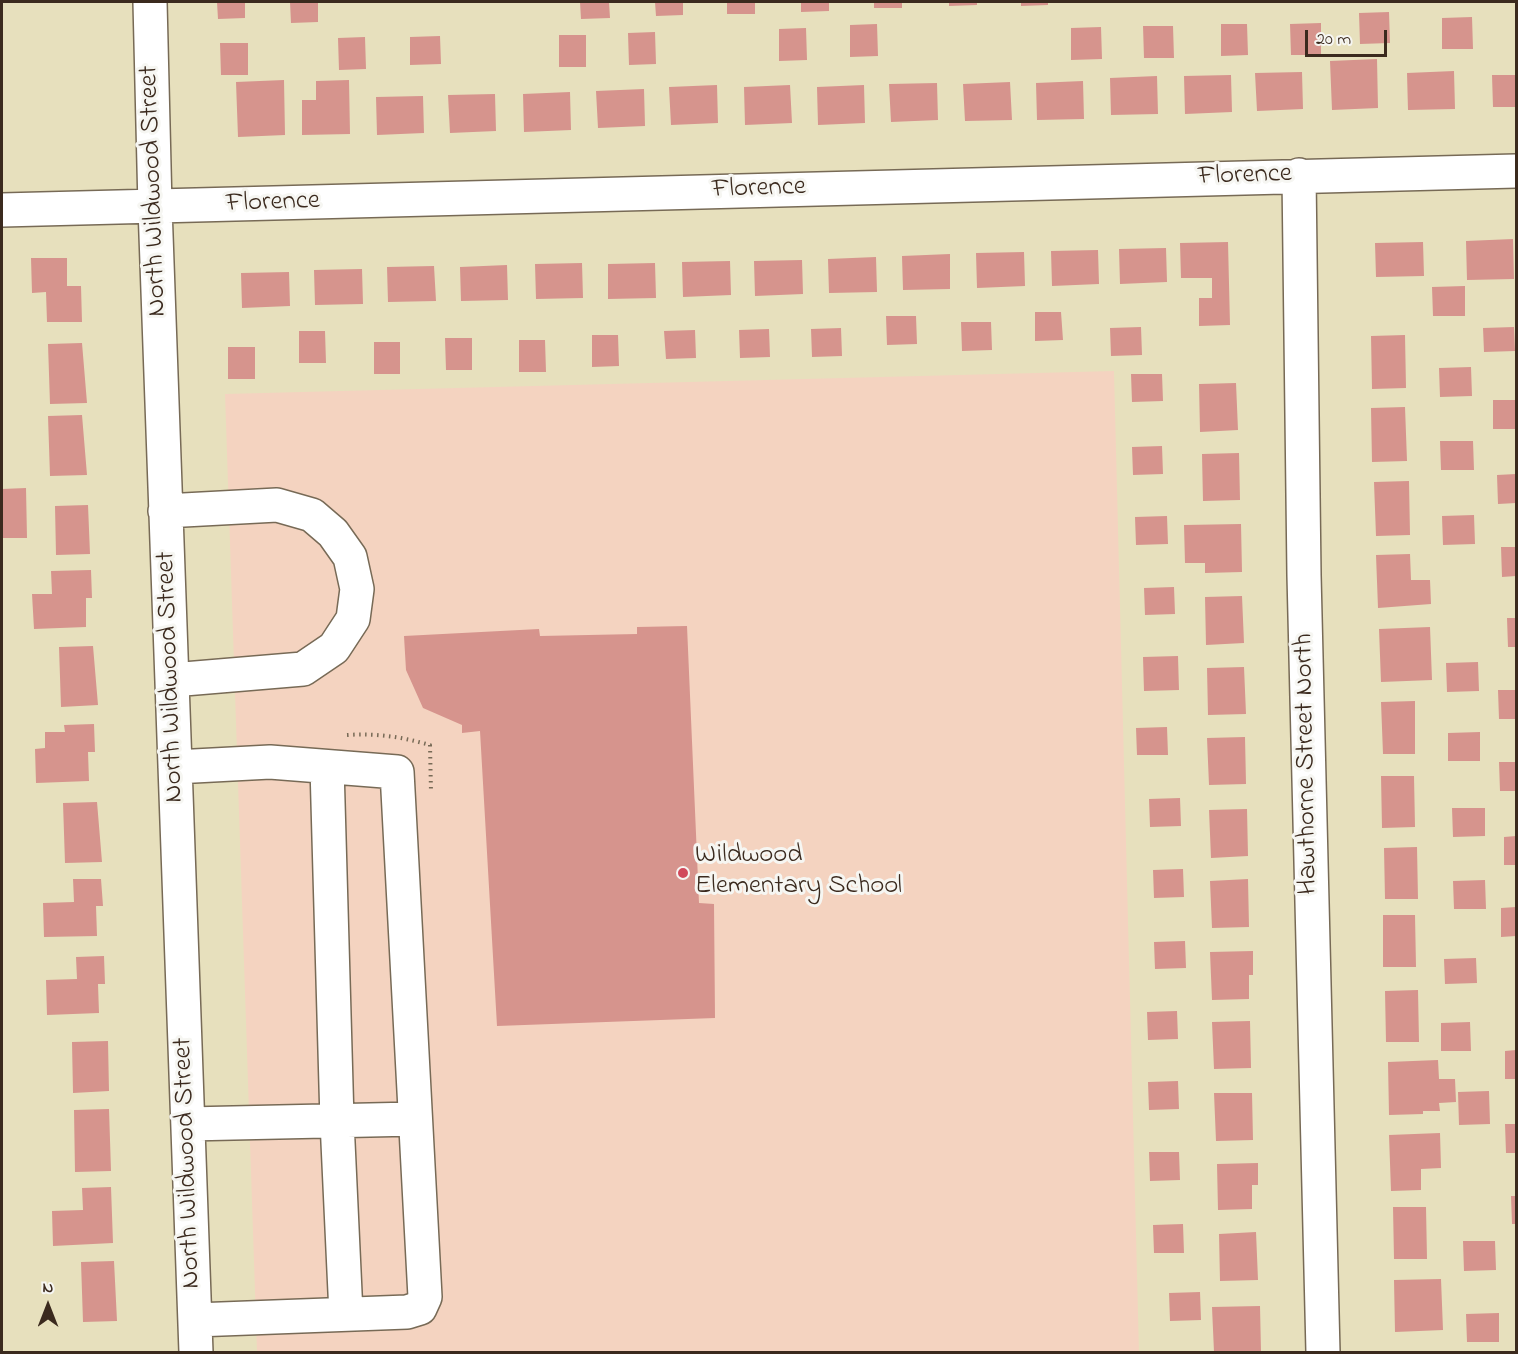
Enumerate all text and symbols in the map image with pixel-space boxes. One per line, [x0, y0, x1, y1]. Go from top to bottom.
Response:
scale bar [1308, 18, 1390, 56]
text: 20 m [1316, 27, 1351, 53]
street label: North Wildwood Street [134, 65, 176, 317]
street label: Florence [1197, 159, 1293, 195]
street label: Florence [711, 172, 807, 208]
street label: Florence [225, 186, 321, 222]
street label: North Wildwood Street [151, 551, 193, 803]
street label: Hawthorne Street North [1290, 633, 1326, 895]
place label: Wildwood Elementary School [695, 841, 902, 904]
marker: Wildwood Elementary School [676, 866, 690, 880]
street label: North Wildwood Street [168, 1037, 210, 1289]
north arrow [18, 1276, 78, 1336]
text: N [43, 1276, 53, 1300]

